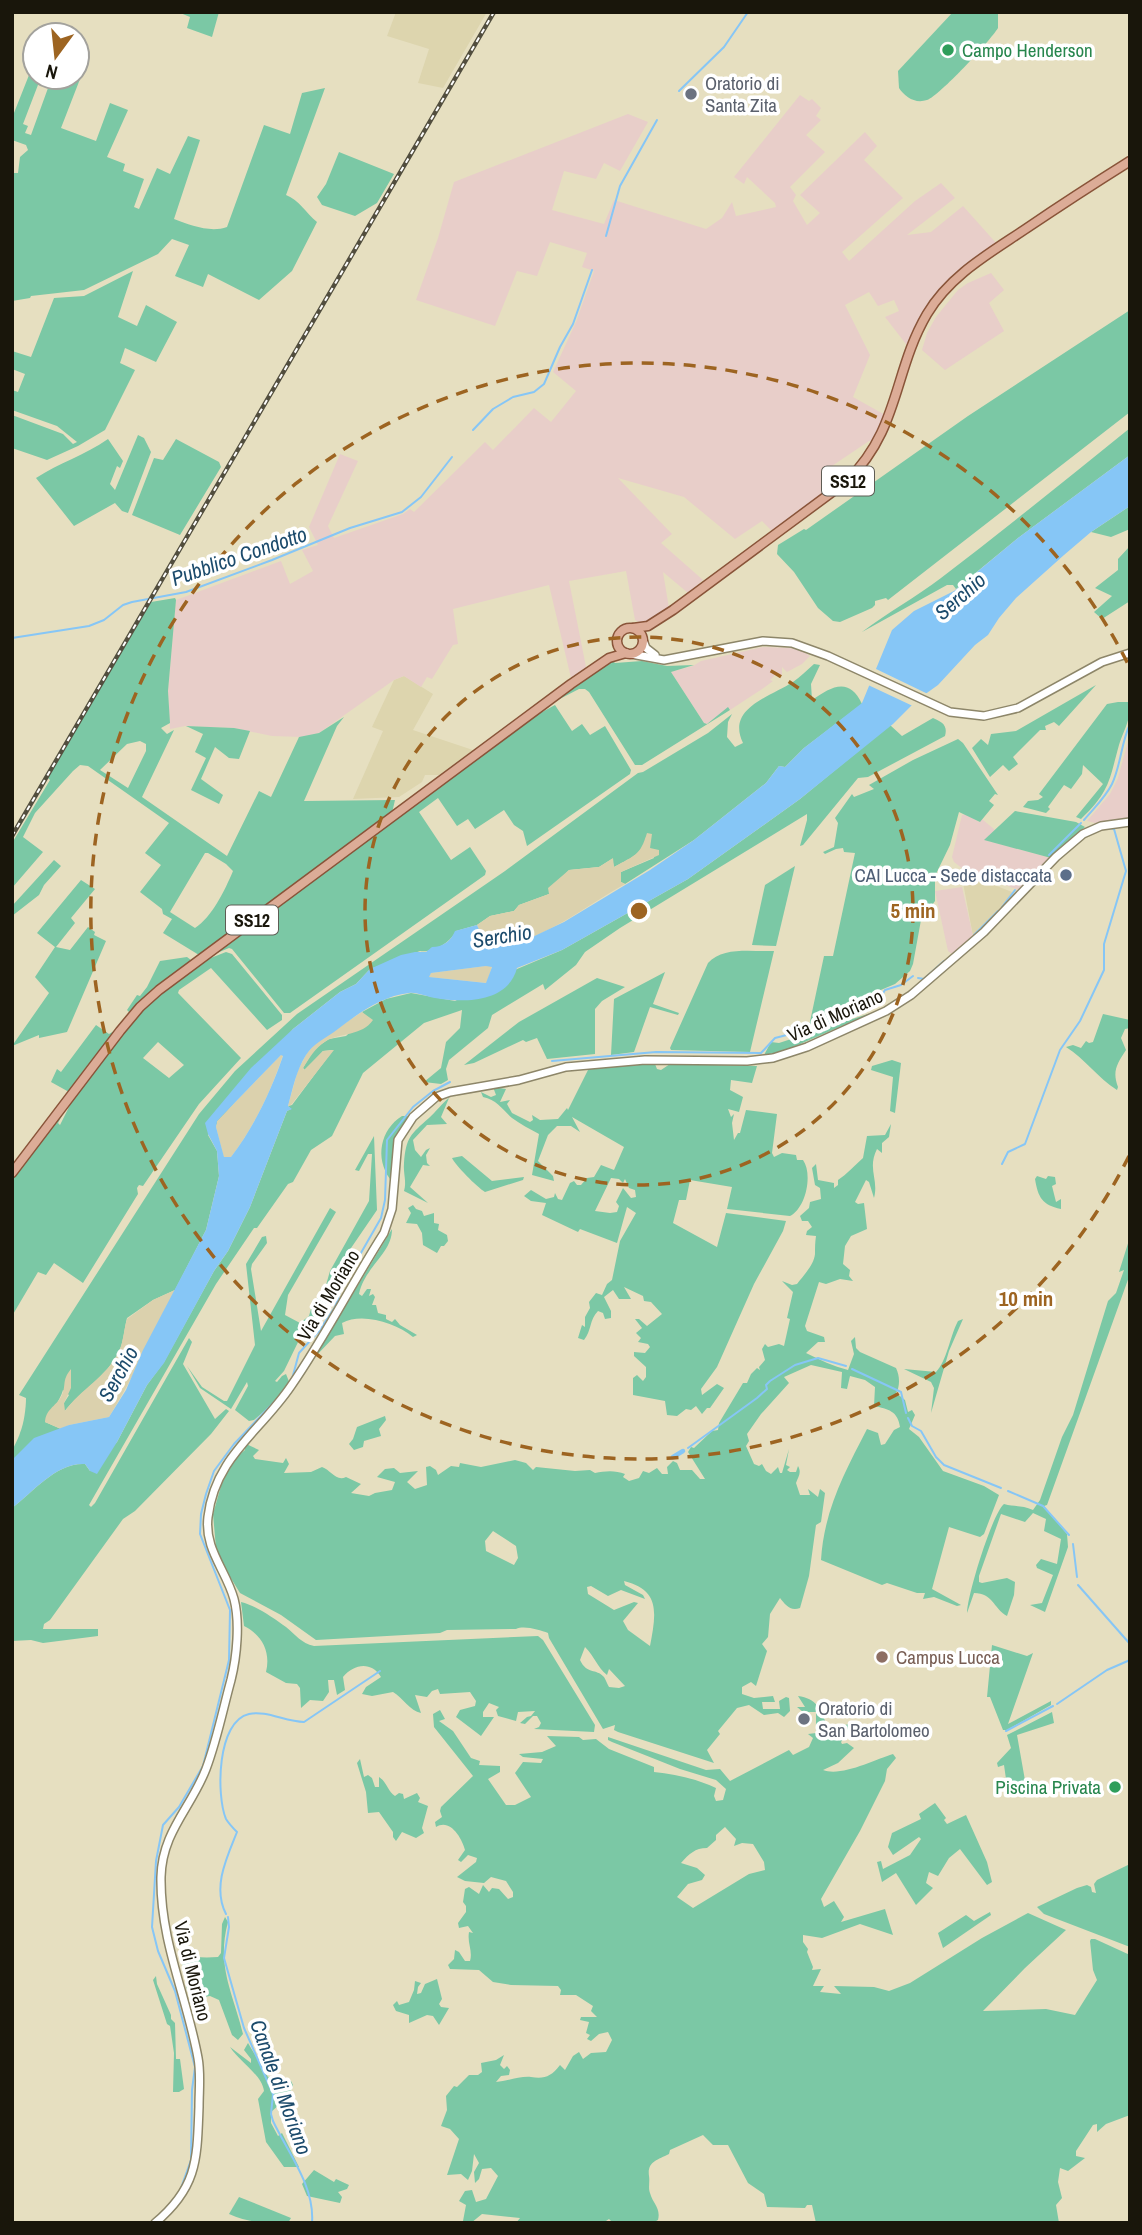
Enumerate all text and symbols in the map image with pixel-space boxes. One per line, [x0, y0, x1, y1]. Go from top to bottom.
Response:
north arrow [21, 21, 91, 91]
place label: Campo Henderson [962, 37, 1093, 63]
marker: Campo Henderson [940, 42, 956, 58]
text: N [43, 58, 60, 86]
place label: Oratorio di Santa Zita [705, 70, 779, 118]
marker: Oratorio di Santa Zita [683, 86, 699, 102]
road number: SS12 [822, 466, 874, 495]
water label: Pubblico Condotto [167, 519, 311, 593]
water label: Serchio [928, 566, 992, 626]
place label: CAI Lucca - Sede distaccata [855, 862, 1052, 888]
marker: CAI Lucca - Sede distaccata [1058, 867, 1074, 883]
text: 5 min [891, 896, 935, 925]
centre of rings [627, 899, 651, 923]
road number: SS12 [226, 905, 278, 934]
water label: Serchio [470, 917, 534, 955]
street label: Via di Moriano [783, 982, 887, 1048]
street label: Via di Moriano [291, 1245, 365, 1345]
text: 10 min [999, 1284, 1053, 1313]
water label: Serchio [91, 1341, 145, 1407]
place label: Campus Lucca [896, 1644, 1000, 1670]
marker: Campus Lucca [874, 1649, 890, 1665]
place label: Oratorio di San Bartolomeo [818, 1695, 930, 1743]
marker: Oratorio di San Bartolomeo [796, 1711, 812, 1727]
place label: Piscina Privata [995, 1774, 1101, 1800]
marker: Piscina Privata [1107, 1779, 1123, 1795]
street label: Via di Moriano [168, 1918, 218, 2024]
water label: Canale di Moriano [243, 2015, 319, 2159]

